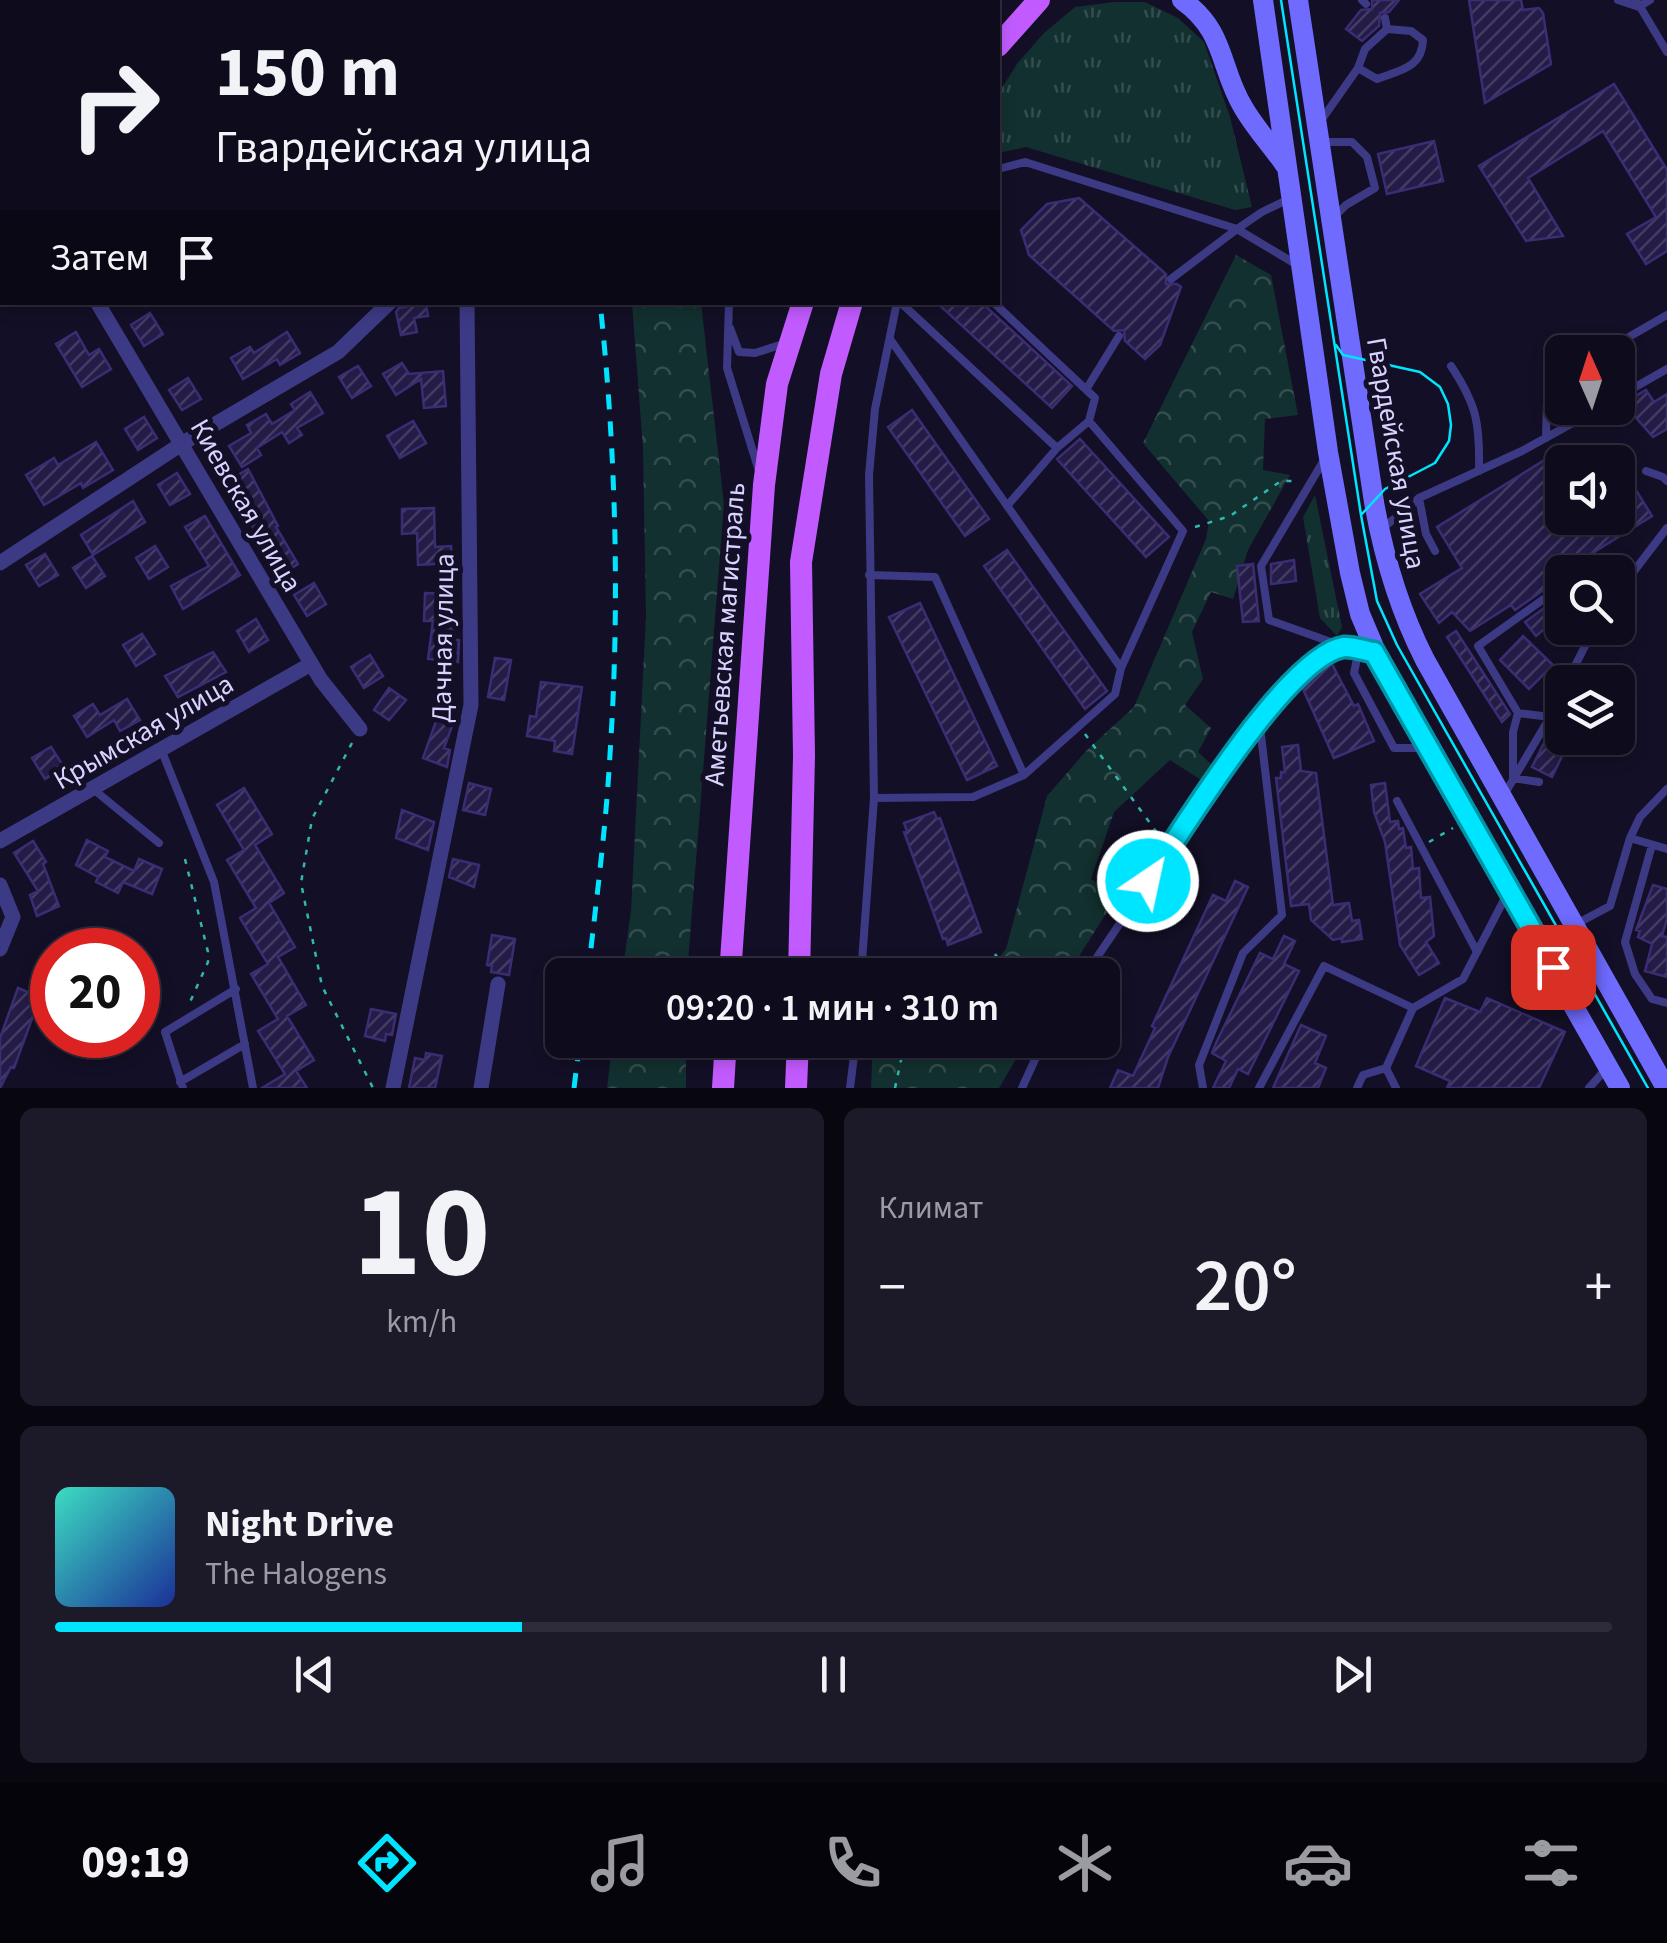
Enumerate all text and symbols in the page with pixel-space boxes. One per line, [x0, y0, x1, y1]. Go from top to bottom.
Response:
text: 150 m [215, 23, 400, 123]
icon: right [50, 40, 180, 170]
text: Гвардейская улица [215, 116, 592, 180]
icon: arrive [169, 230, 224, 285]
text: Затем [50, 231, 149, 285]
street label: Гвардейская улица [1356, 334, 1436, 572]
north arrow [1545, 335, 1635, 425]
map controls [1545, 335, 1635, 755]
street label: Киевская улица [180, 411, 312, 600]
button: sound [1545, 445, 1635, 535]
street label: Аметьевская магистраль [694, 481, 756, 787]
street label: Дачная улица [422, 553, 464, 723]
button: search [1545, 555, 1635, 645]
street label: Крымская улица [46, 664, 241, 800]
button: layers [1545, 665, 1635, 755]
position arrow [1096, 829, 1200, 933]
pin [1511, 925, 1596, 1010]
speed limit sign: 20 [30, 928, 160, 1058]
icon: arrive [1526, 940, 1581, 995]
text: 09:20 · 1 мин · 310 m [666, 981, 999, 1035]
text: 10 [353, 1141, 490, 1326]
text: Климат [879, 1185, 983, 1231]
text: 20° [1194, 1233, 1297, 1340]
text: − [879, 1249, 906, 1327]
text: + [1585, 1249, 1612, 1327]
text: km/h [386, 1299, 457, 1345]
text: Night Drive [205, 1497, 394, 1551]
text: The Halogens [205, 1551, 387, 1597]
icon: previous [287, 1647, 342, 1702]
icon: pause [806, 1647, 861, 1702]
icon: next [1325, 1647, 1380, 1702]
icon: directions [352, 1828, 422, 1898]
icon: music [585, 1828, 655, 1898]
icon: phone [818, 1828, 888, 1898]
icon: climate [1050, 1828, 1120, 1898]
icon: car [1283, 1828, 1353, 1898]
icon: filters [1516, 1828, 1586, 1898]
text: 09:19 [81, 1831, 190, 1895]

